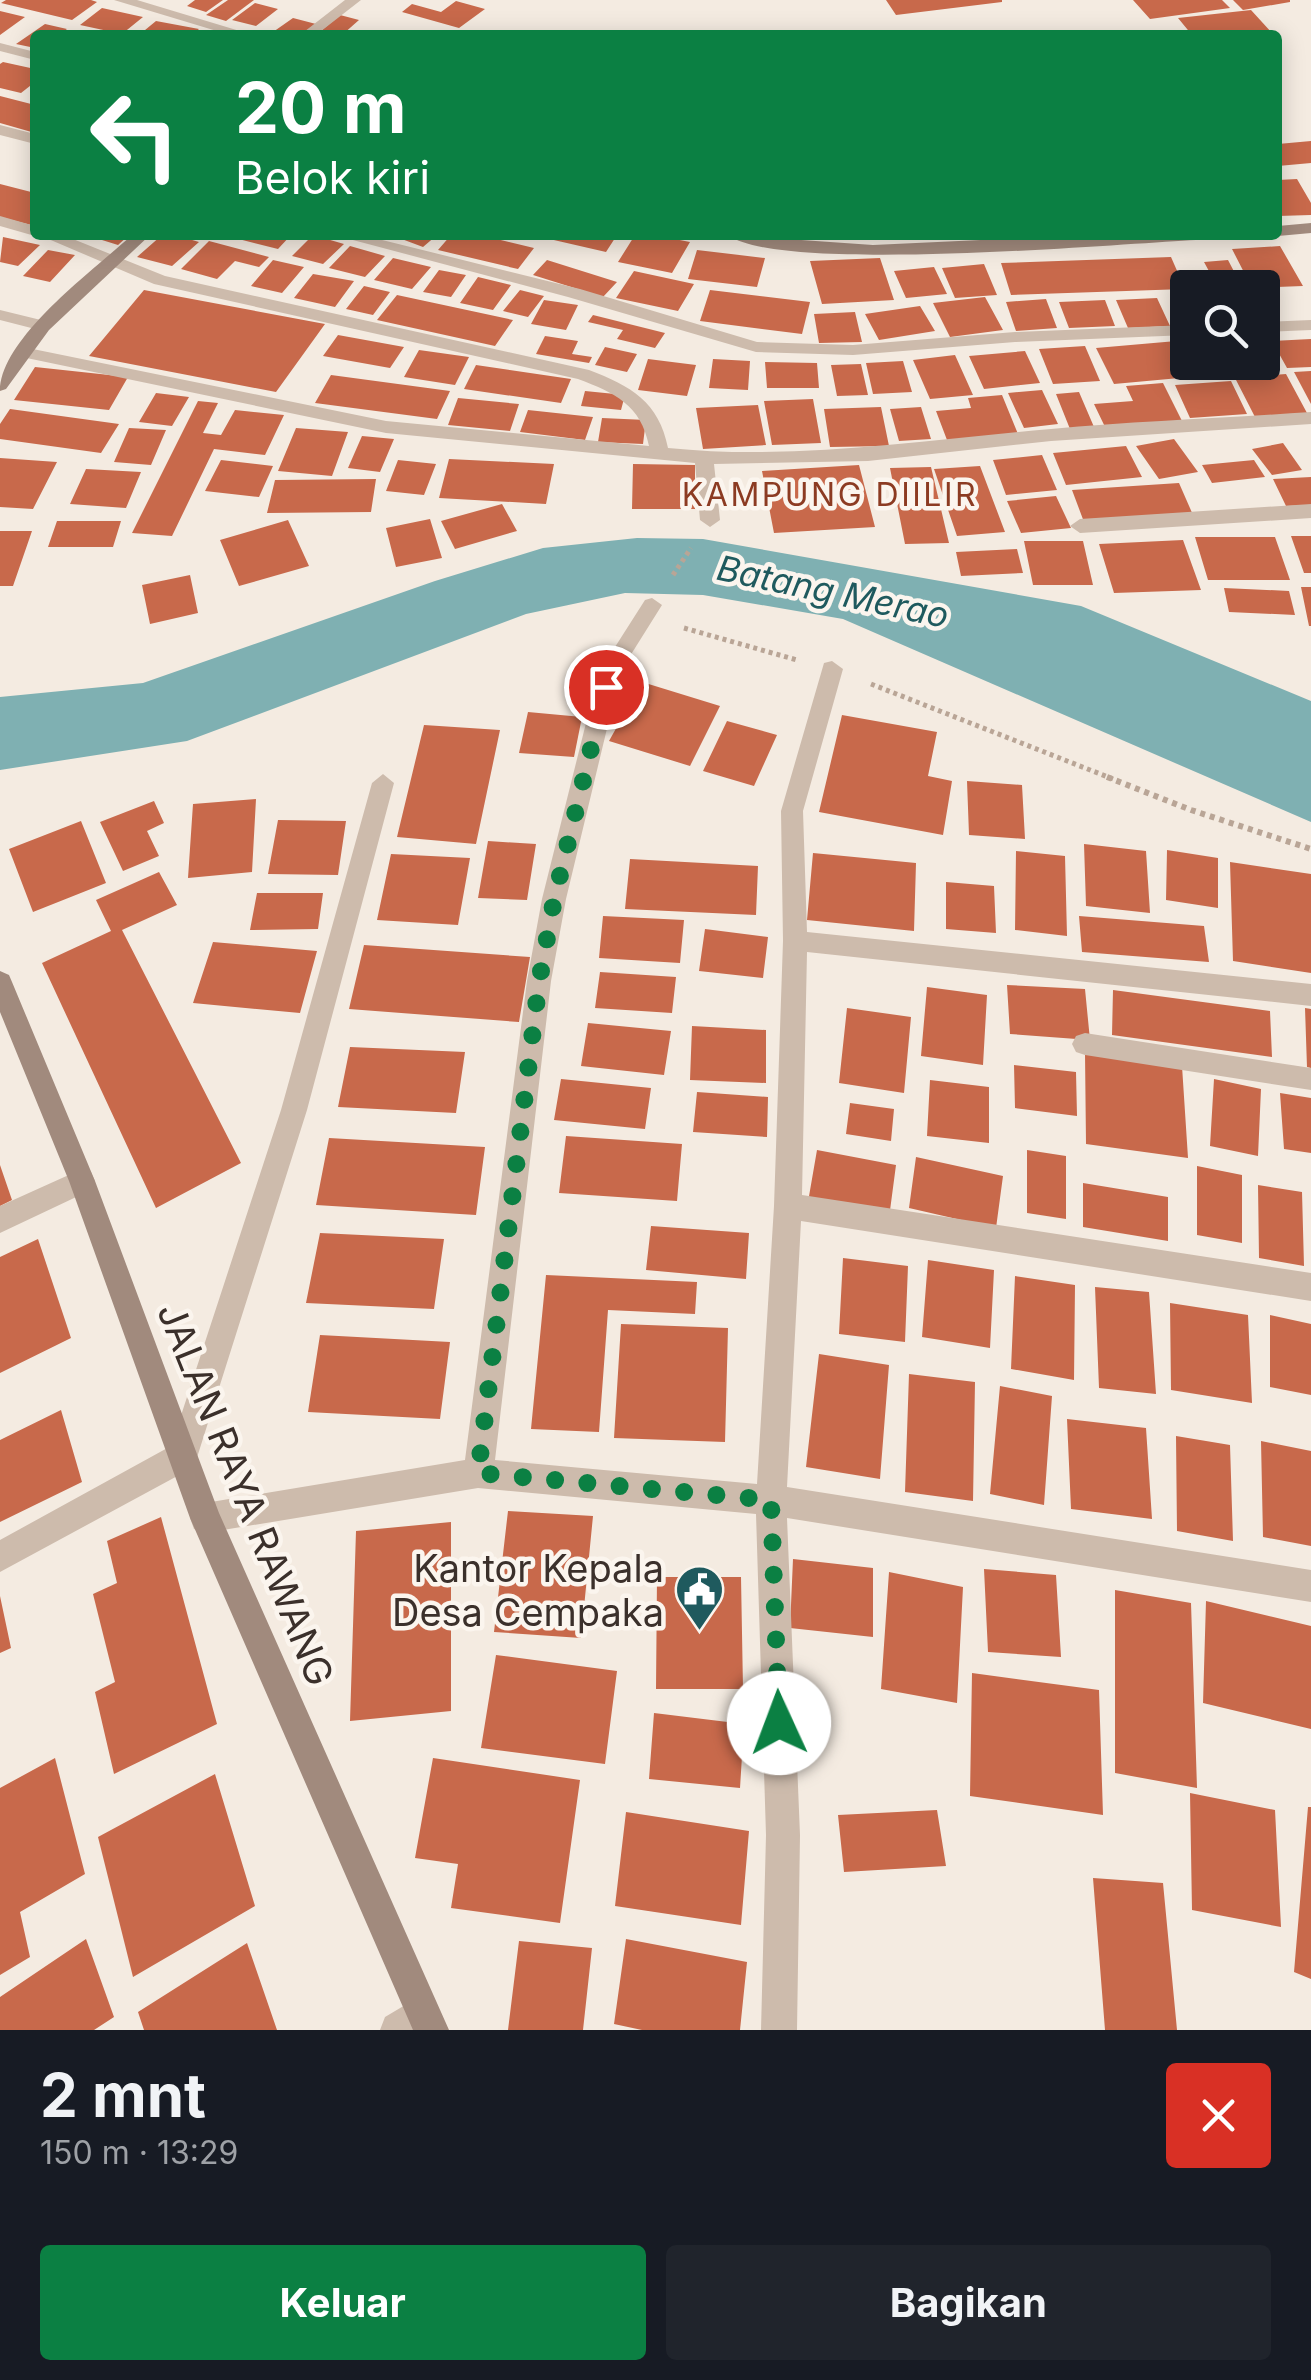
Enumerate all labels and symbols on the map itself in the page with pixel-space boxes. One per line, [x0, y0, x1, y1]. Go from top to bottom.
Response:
district label: KAMPUNG DIILIR [682, 475, 978, 514]
water label: Batang Merao [713, 546, 953, 636]
pin [564, 645, 649, 730]
street label: JALAN RAYA RAWANG [148, 1296, 344, 1692]
place label: Kantor Kepala Desa Cempaka [392, 1545, 664, 1635]
public building icon: Kantor Kepala Desa Cempaka [673, 1564, 725, 1632]
position arrow [727, 1671, 831, 1775]

